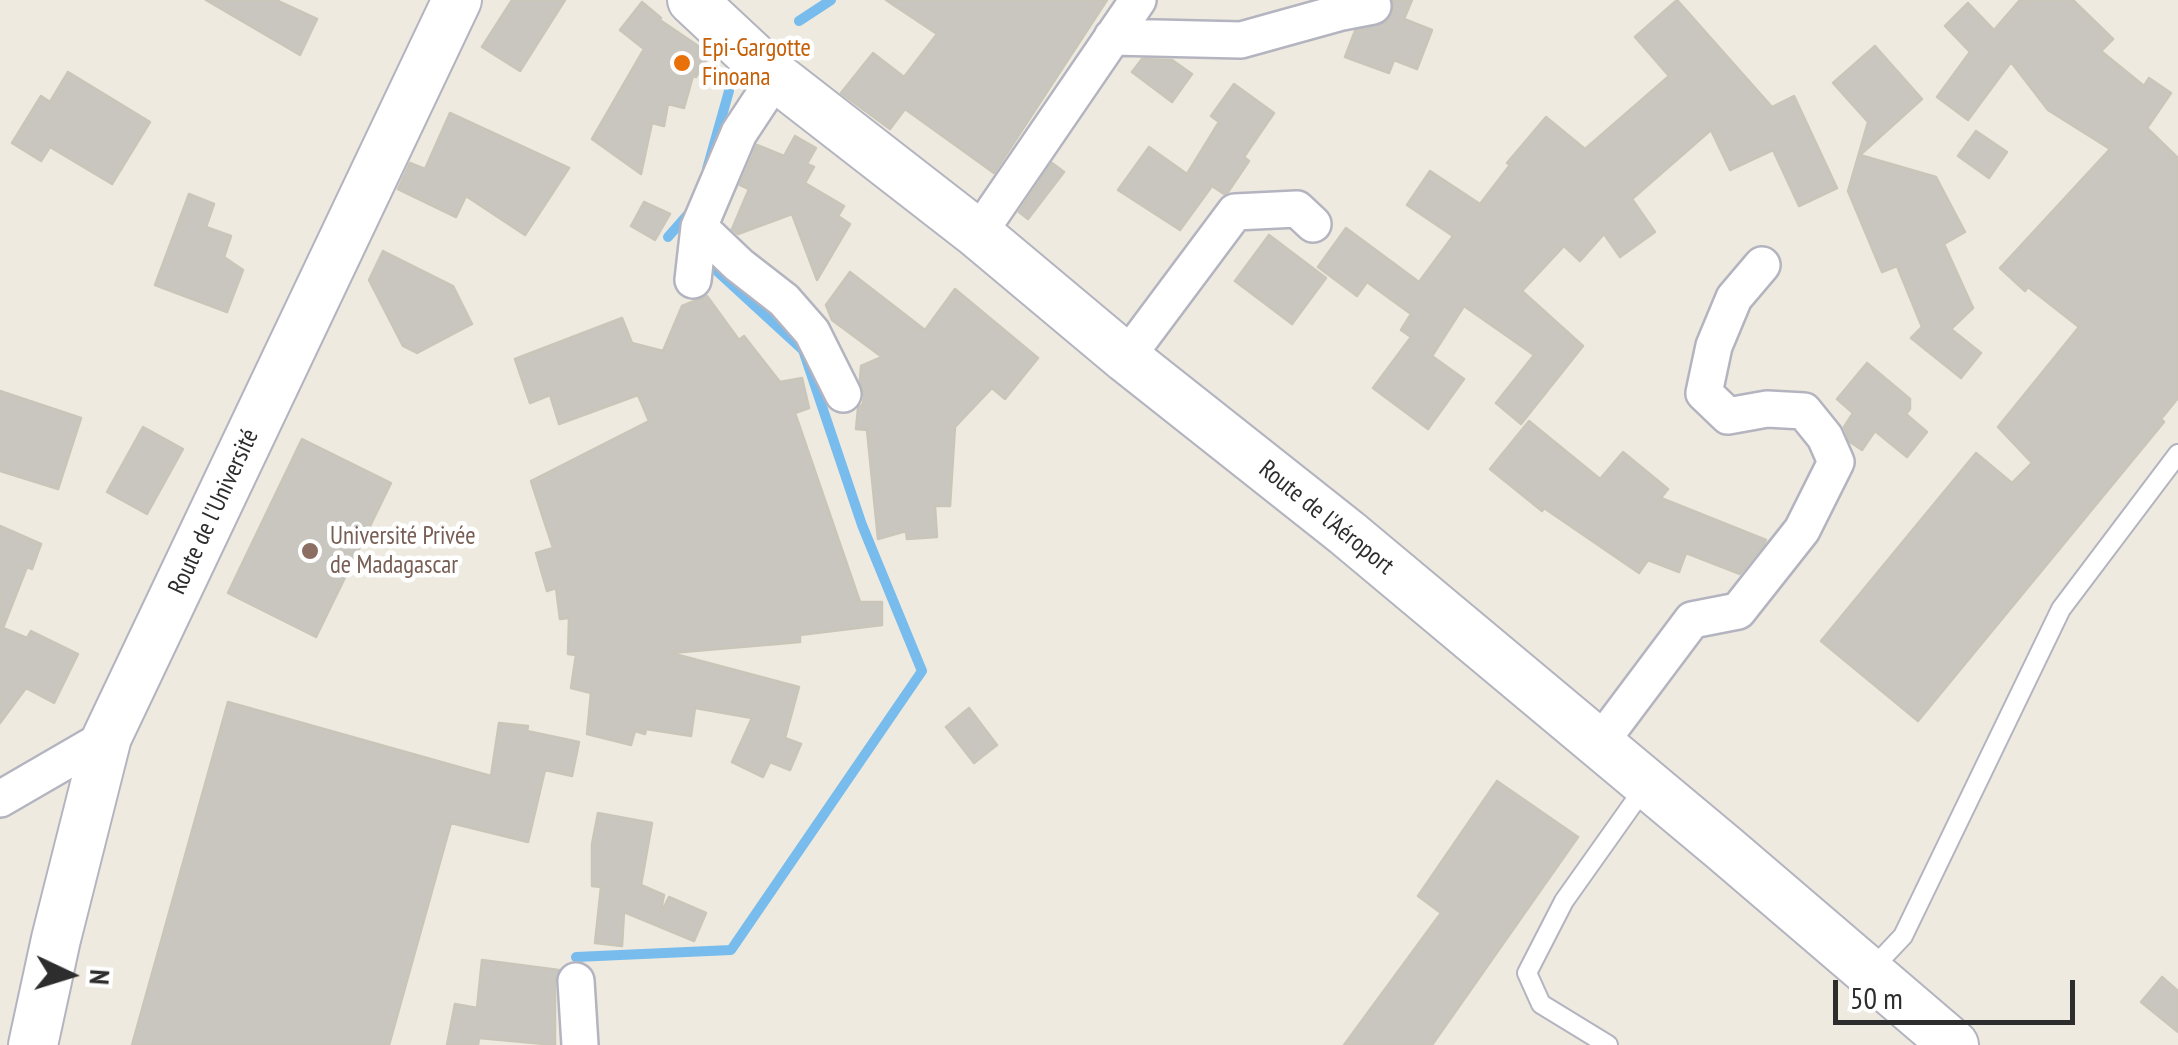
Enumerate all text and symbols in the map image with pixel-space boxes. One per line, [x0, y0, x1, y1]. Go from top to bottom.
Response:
place label: Epi-Gargotte Finoana [702, 34, 811, 93]
marker: Epi-Gargotte Finoana [671, 52, 693, 74]
street label: Route de l'Université [163, 425, 265, 599]
street label: Route de l'Aéroport [1253, 454, 1399, 582]
place label: Université Privée de Madagascar [330, 522, 475, 581]
marker: Université Privée de Madagascar [299, 540, 321, 562]
north arrow [20, 925, 120, 1025]
scale bar [1838, 960, 2080, 1022]
text: N [81, 968, 119, 986]
text: 50 m [1850, 978, 1903, 1017]

